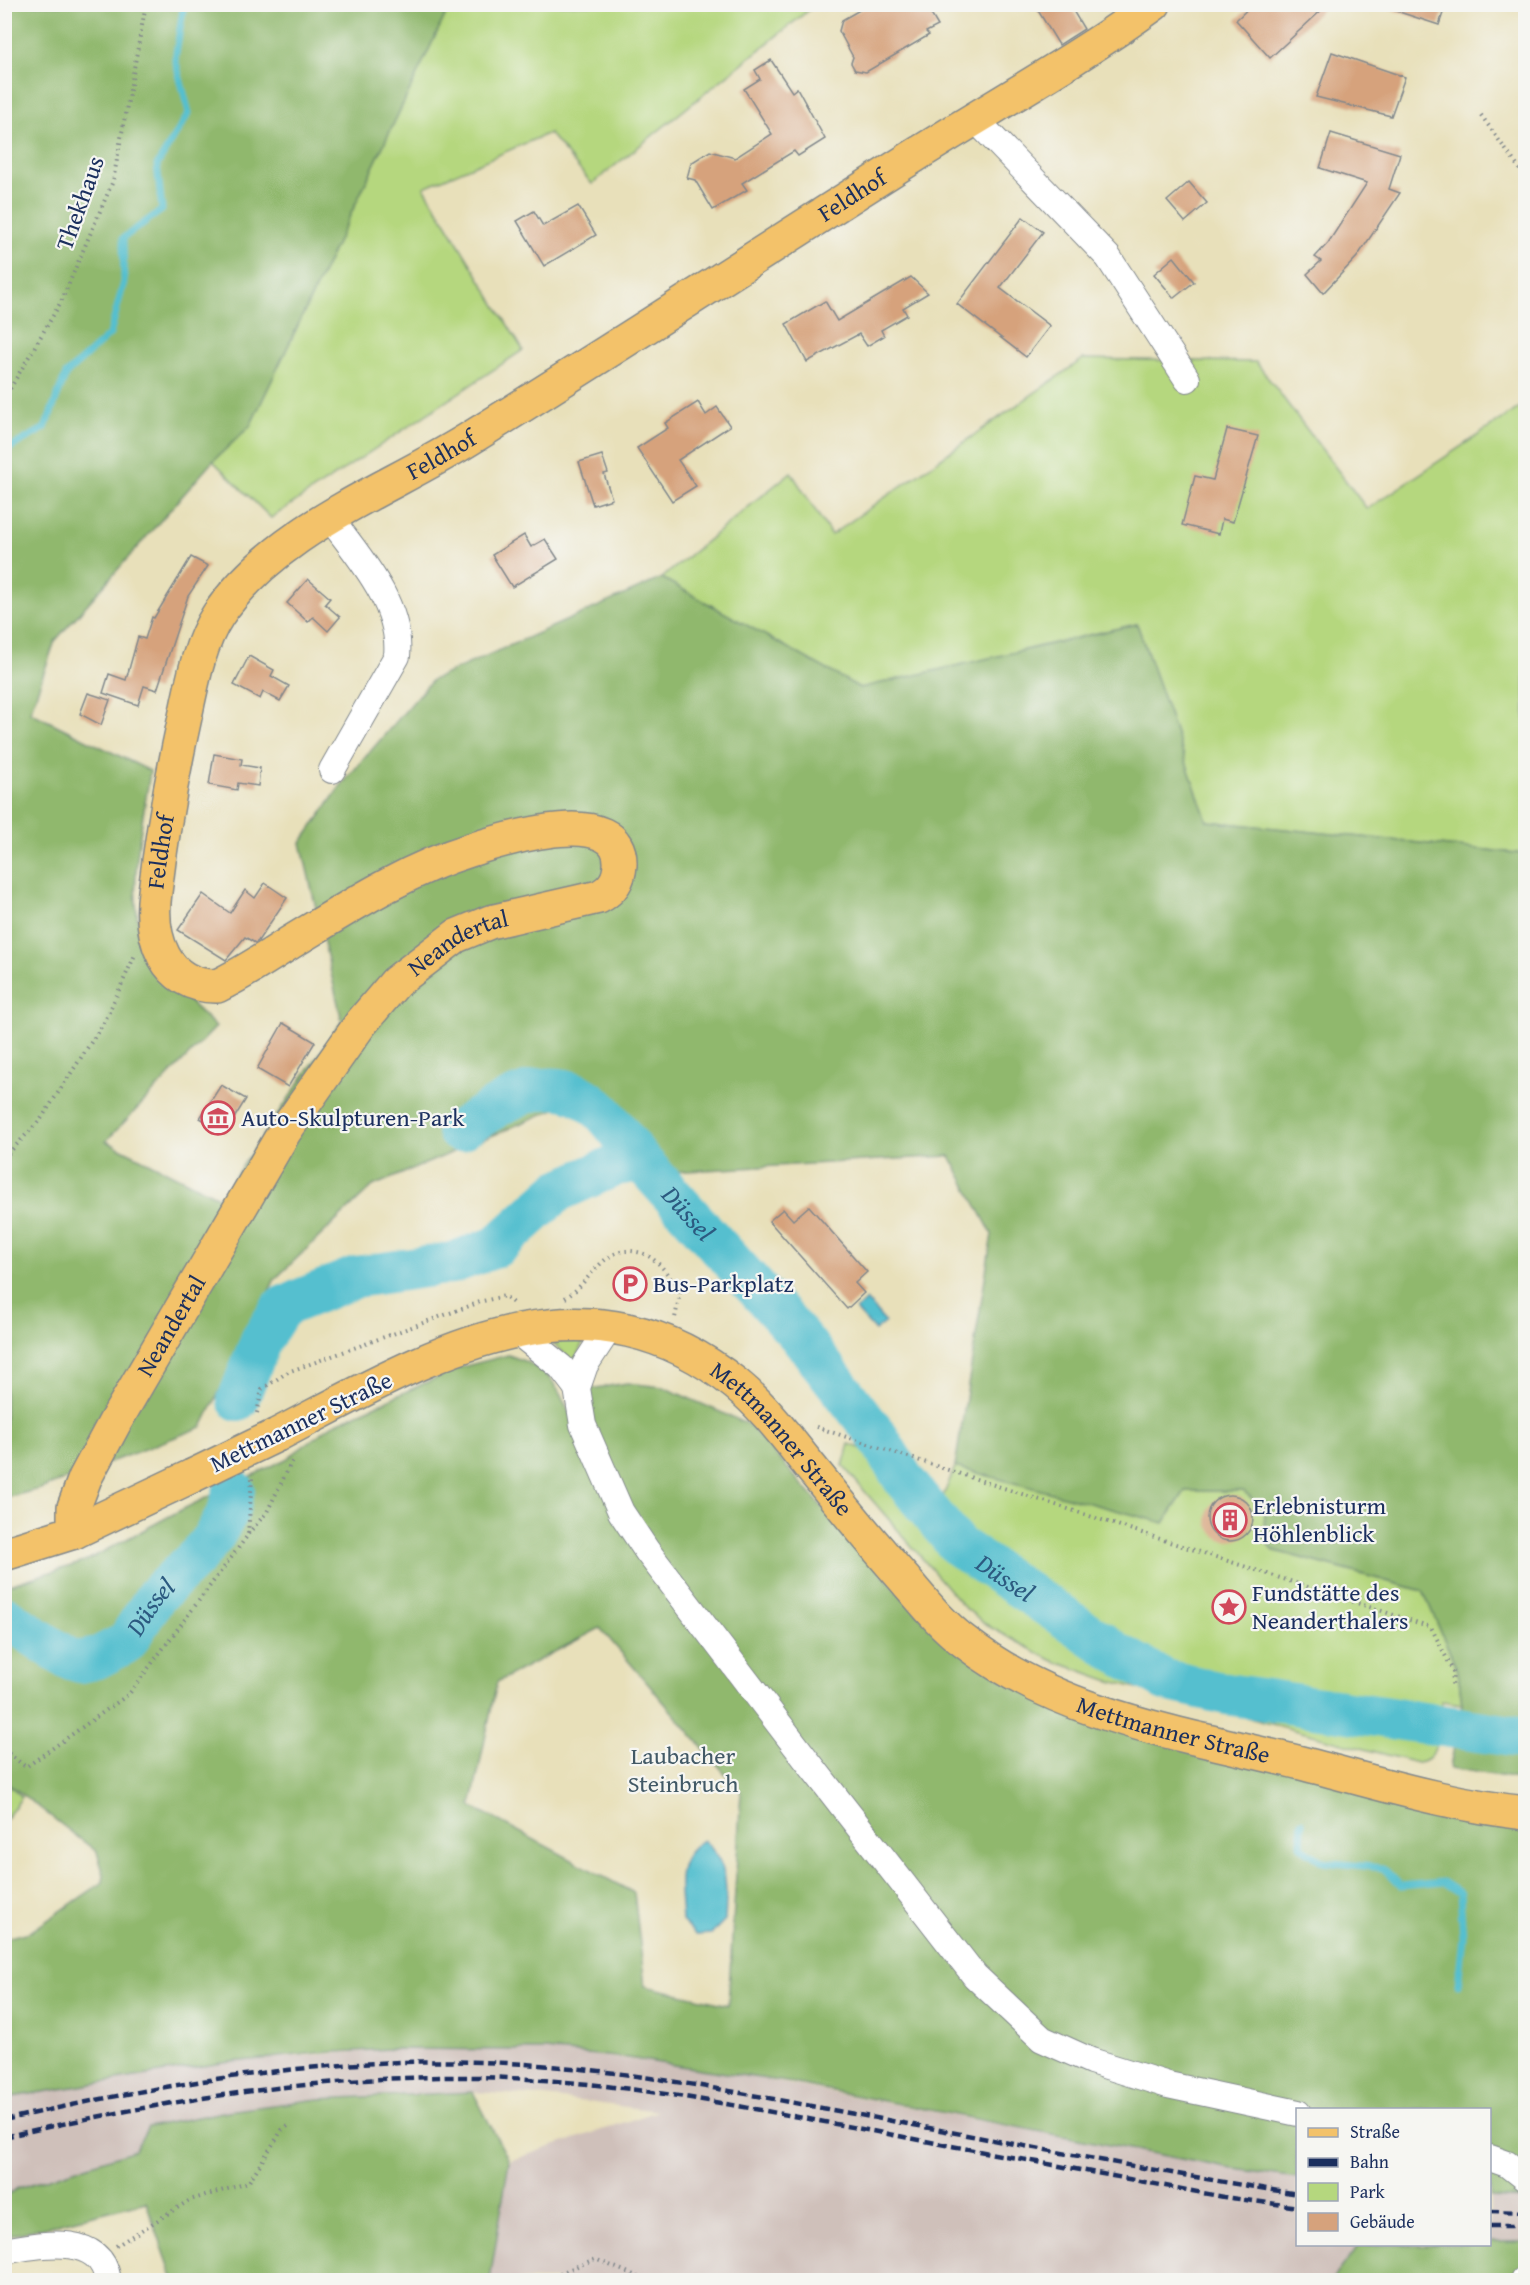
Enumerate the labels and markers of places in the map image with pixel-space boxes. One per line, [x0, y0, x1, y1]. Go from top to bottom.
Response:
museum icon: Auto-Skulpturen-Park [200, 1100, 236, 1136]
place label: Auto-Skulpturen-Park [241, 1100, 465, 1135]
parking icon: Bus-Parkplatz [612, 1266, 648, 1302]
place label: Bus-Parkplatz [653, 1266, 794, 1301]
place label: Erlebnisturm Höhlenblick [1253, 1488, 1387, 1551]
building icon: Erlebnisturm Höhlenblick [1212, 1502, 1248, 1538]
place label: Fundstätte des Neanderthalers [1252, 1575, 1408, 1638]
place icon: Fundstätte des Neanderthalers [1211, 1589, 1247, 1625]

